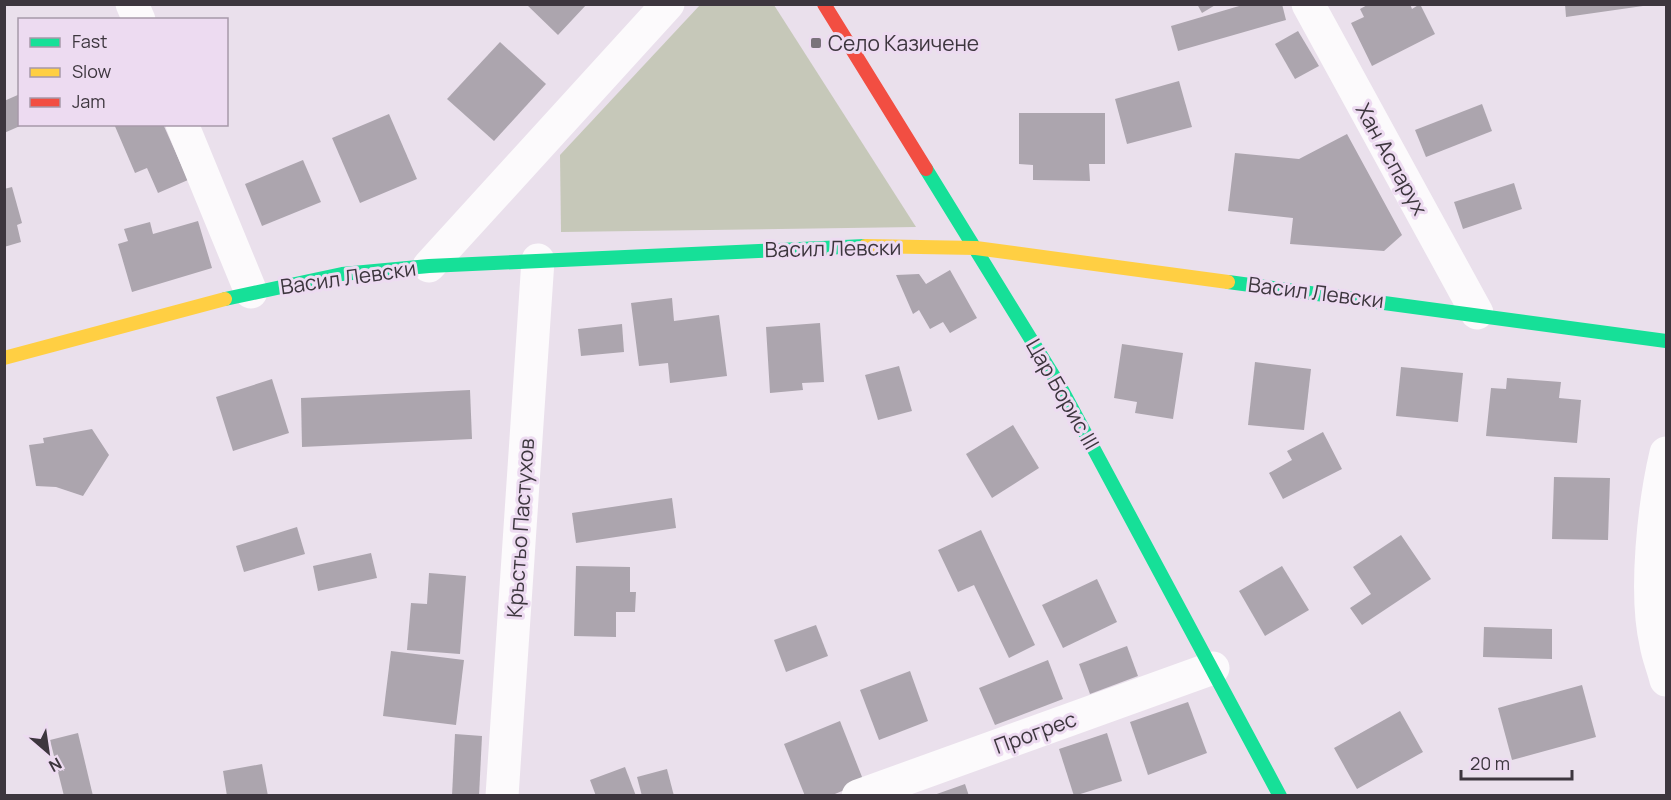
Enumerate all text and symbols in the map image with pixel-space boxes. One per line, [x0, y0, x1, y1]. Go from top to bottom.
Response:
legend [18, 18, 228, 126]
text: Fast [72, 29, 107, 53]
place label: Село Казичене [828, 29, 979, 57]
marker: Село Казичене [809, 36, 823, 50]
text: Slow [72, 59, 112, 83]
text: Jam [72, 89, 106, 113]
street label: Хан Аспарух [1350, 98, 1434, 220]
street label: Васил Левски [764, 233, 902, 263]
street label: Васил Левски [278, 254, 418, 300]
street label: Васил Левски [1246, 270, 1386, 314]
street label: Цар Борис III [1020, 334, 1106, 454]
street label: Кръстьо Пастухов [500, 437, 540, 619]
street label: Прогрес [990, 704, 1080, 760]
north arrow [18, 722, 78, 782]
scale bar [1461, 743, 1572, 781]
text: 20 m [1470, 751, 1510, 775]
text: N [45, 753, 66, 778]

